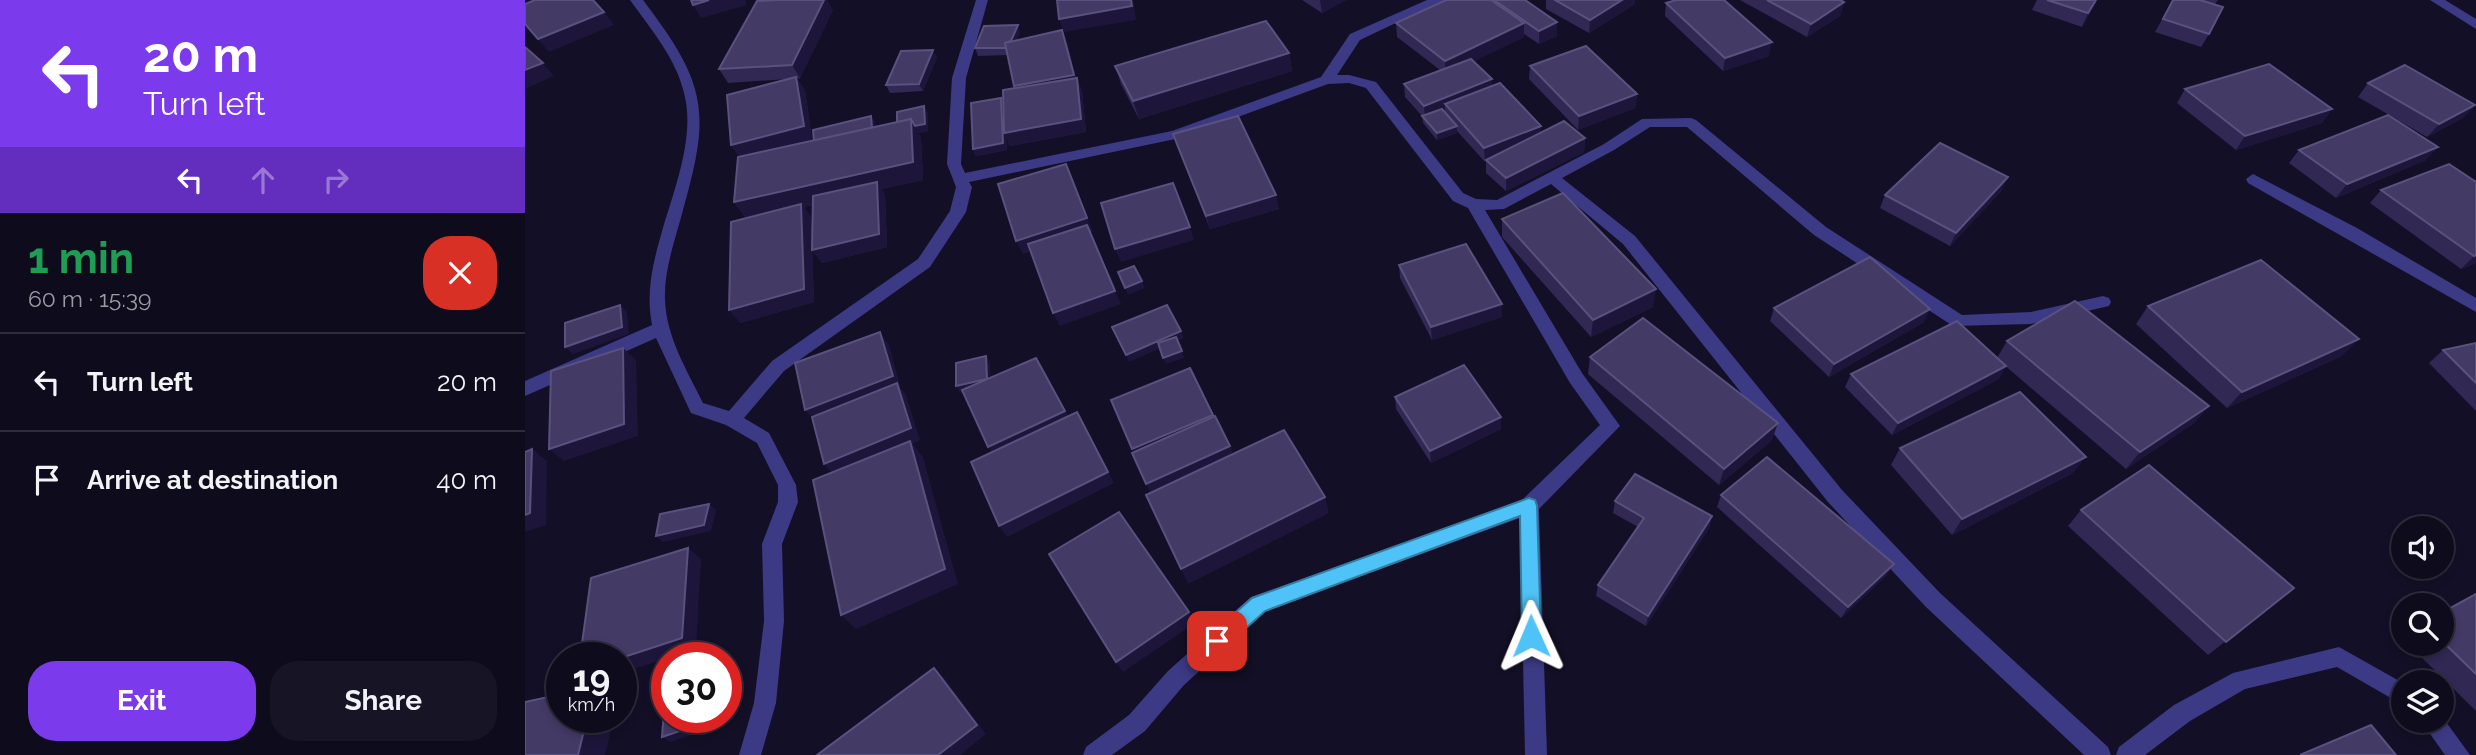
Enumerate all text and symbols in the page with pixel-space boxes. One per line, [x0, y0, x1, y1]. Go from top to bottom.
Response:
text: 20 m [143, 26, 258, 83]
icon: left [28, 28, 119, 119]
text: Turn left [143, 85, 265, 122]
icon: left [171, 161, 209, 199]
icon: ahead [244, 161, 282, 199]
icon: right [317, 161, 355, 199]
text: 1 min [28, 234, 134, 283]
button: close [423, 236, 497, 310]
text: 60 m · 15:39 [28, 285, 152, 312]
icon: left [28, 363, 66, 401]
text: Turn left [87, 367, 193, 397]
text: 20 m [437, 367, 497, 397]
icon: arrive [28, 461, 66, 499]
text: Arrive at destination [87, 465, 338, 495]
text: 40 m [436, 465, 497, 495]
map controls [2391, 516, 2454, 733]
button: sound [2391, 516, 2454, 579]
button: search [2391, 593, 2454, 656]
position arrow [1494, 599, 1568, 673]
pin [1187, 611, 1247, 671]
icon: arrive [1198, 622, 1236, 660]
speed limit sign: 30 [651, 642, 742, 733]
text: 19 [573, 658, 610, 699]
button: Exit [28, 661, 256, 741]
button: Share [270, 661, 497, 741]
button: layers [2391, 670, 2454, 733]
text: km/h [568, 694, 615, 715]

